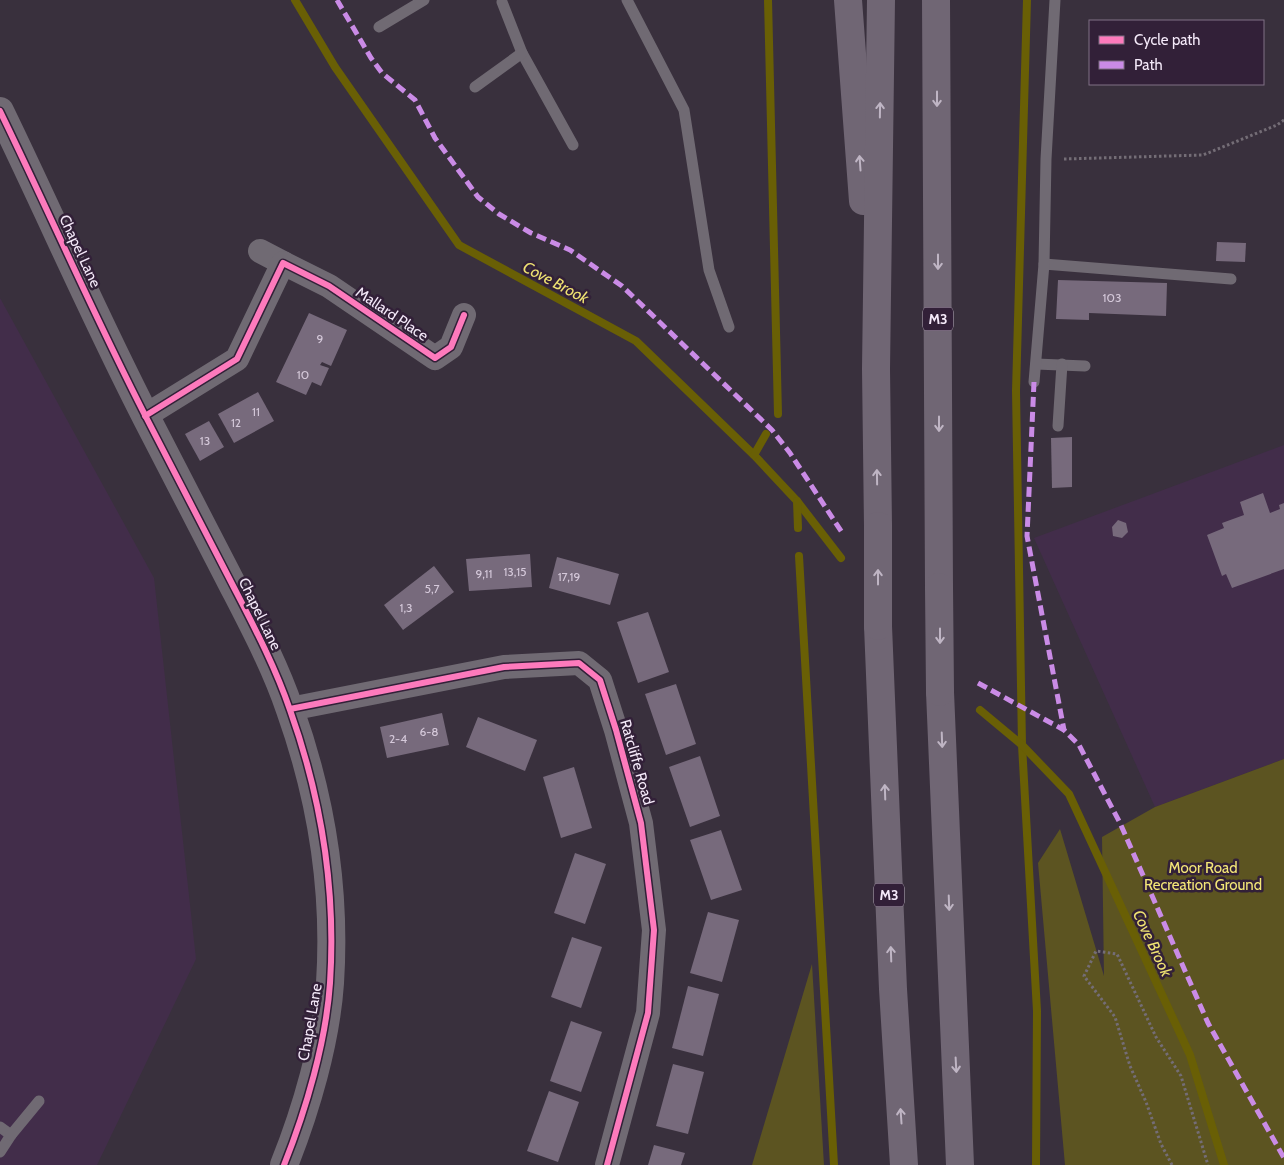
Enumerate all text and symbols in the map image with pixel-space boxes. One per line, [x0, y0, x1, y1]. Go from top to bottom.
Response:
legend [1089, 20, 1264, 85]
text: Cycle path [1134, 31, 1200, 49]
text: Path [1134, 56, 1163, 74]
one-way arrow [932, 90, 942, 107]
one-way arrow [875, 103, 885, 119]
one-way arrow [855, 156, 865, 172]
street label: Chapel Lane [55, 212, 105, 291]
one-way arrow [933, 253, 942, 269]
water label: Cove Brook [520, 257, 593, 308]
street label: Mallard Place [352, 283, 432, 345]
house number: 103 [1103, 290, 1121, 305]
road number: M3 [923, 308, 953, 330]
house number: 9 [317, 331, 324, 346]
house number: 10 [297, 367, 309, 382]
house number: 11 [252, 404, 260, 419]
house number: 12 [231, 415, 241, 430]
one-way arrow [934, 416, 943, 432]
house number: 13 [200, 433, 210, 448]
one-way arrow [873, 470, 882, 486]
house number: 13,15 [503, 564, 527, 579]
house number: 9,11 [476, 566, 492, 581]
house number: 17,19 [558, 569, 580, 584]
one-way arrow [873, 569, 883, 586]
street label: Chapel Lane [235, 575, 285, 653]
house number: 5,7 [424, 581, 440, 596]
house number: 1,3 [400, 600, 413, 615]
one-way arrow [935, 628, 945, 644]
street label: Ratcliffe Road [616, 717, 658, 807]
house number: 6-8 [419, 724, 439, 739]
house number: 2-4 [389, 731, 407, 746]
one-way arrow [937, 732, 947, 748]
one-way arrow [880, 784, 890, 800]
park label: Moor Road Recreation Ground [1144, 859, 1262, 894]
road number: M3 [874, 884, 904, 906]
one-way arrow [944, 894, 953, 910]
water label: Cove Brook [1129, 907, 1177, 981]
one-way arrow [887, 946, 896, 962]
street label: Chapel Lane [294, 982, 326, 1062]
one-way arrow [951, 1056, 961, 1073]
one-way arrow [896, 1109, 906, 1125]

